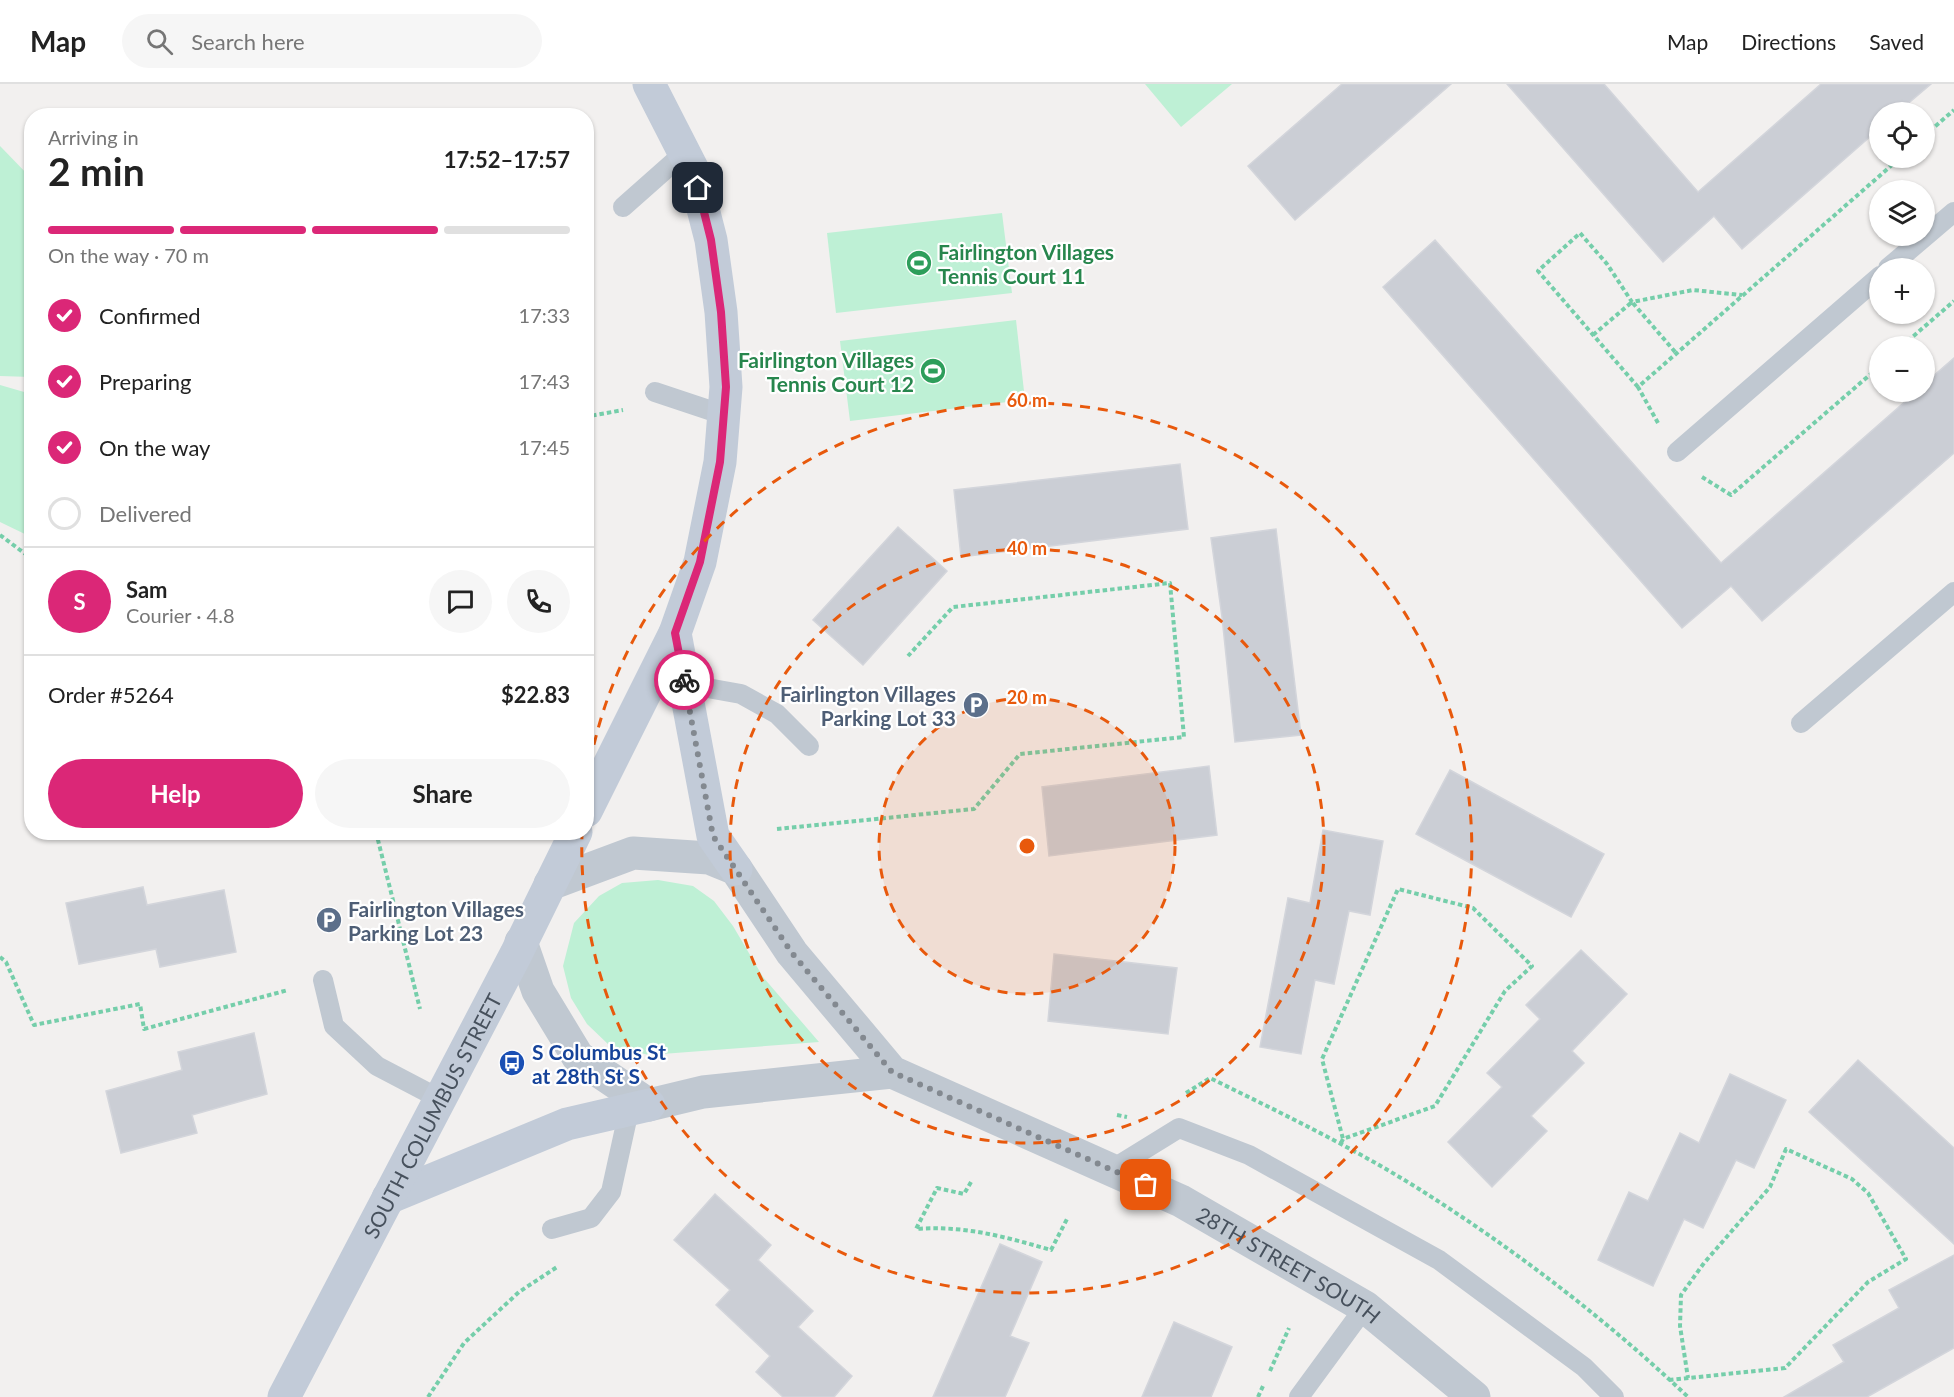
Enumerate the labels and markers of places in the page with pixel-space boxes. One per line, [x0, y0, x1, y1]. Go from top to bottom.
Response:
pin [672, 162, 723, 213]
place label: Fairlington Villages Tennis Court 11 [938, 239, 1114, 288]
sports icon: Fairlington Villages Tennis Court 11 [904, 248, 934, 278]
place label: Fairlington Villages Tennis Court 12 [738, 347, 914, 396]
sports icon: Fairlington Villages Tennis Court 12 [918, 356, 948, 386]
place label: Fairlington Villages Parking Lot 33 [780, 681, 956, 730]
parking icon: Fairlington Villages Parking Lot 33 [961, 690, 991, 720]
centre of rings [1017, 836, 1037, 856]
place label: Fairlington Villages Parking Lot 23 [348, 896, 524, 945]
parking icon: Fairlington Villages Parking Lot 23 [314, 905, 344, 935]
place label: S Columbus St at 28th St S [532, 1039, 666, 1088]
bus stop icon: S Columbus St at 28th St S [497, 1048, 527, 1078]
pin [1120, 1159, 1171, 1210]

